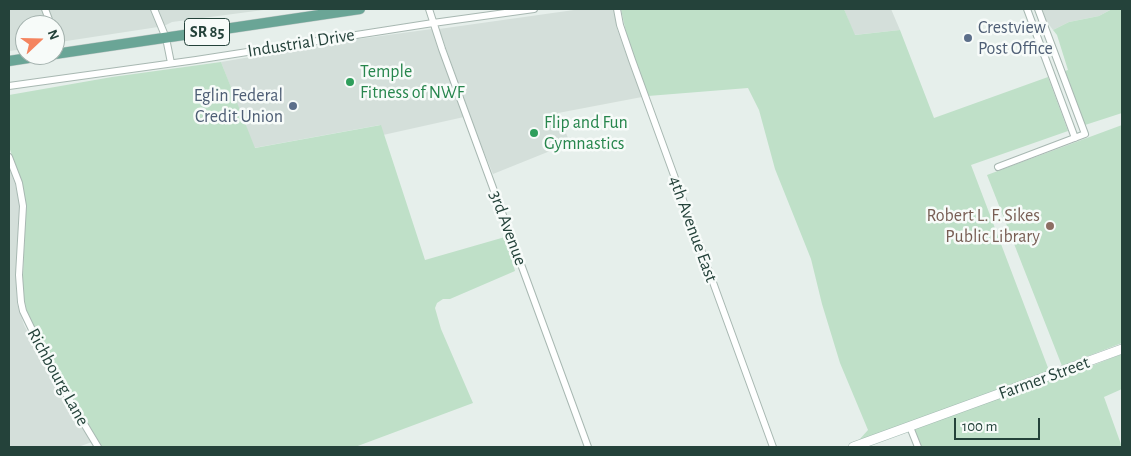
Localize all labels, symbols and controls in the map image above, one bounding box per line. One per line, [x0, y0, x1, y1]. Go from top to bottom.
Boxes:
north arrow [15, 15, 65, 65]
place label: Crestview Post Office [978, 17, 1053, 59]
road number: SR 85 [184, 18, 230, 46]
street label: Industrial Drive [246, 24, 356, 62]
text: N [45, 28, 61, 42]
marker: Crestview Post Office [962, 32, 974, 44]
place label: Temple Fitness of NWF [360, 61, 465, 104]
marker: Temple Fitness of NWF [344, 76, 356, 88]
place label: Eglin Federal Credit Union [194, 85, 283, 128]
marker: Eglin Federal Credit Union [287, 100, 299, 112]
place label: Flip and Fun Gymnastics [544, 112, 628, 154]
marker: Flip and Fun Gymnastics [528, 127, 540, 139]
street label: 4th Avenue East [664, 173, 722, 285]
street label: 3rd Avenue [485, 188, 531, 268]
place label: Robert L. F. Sikes Public Library [926, 205, 1040, 248]
marker: Robert L. F. Sikes Public Library [1044, 220, 1056, 232]
street label: Richbourg Lane [22, 324, 94, 430]
street label: Farmer Street [996, 352, 1092, 404]
scale bar [956, 408, 1042, 440]
text: 100 m [962, 419, 997, 434]

